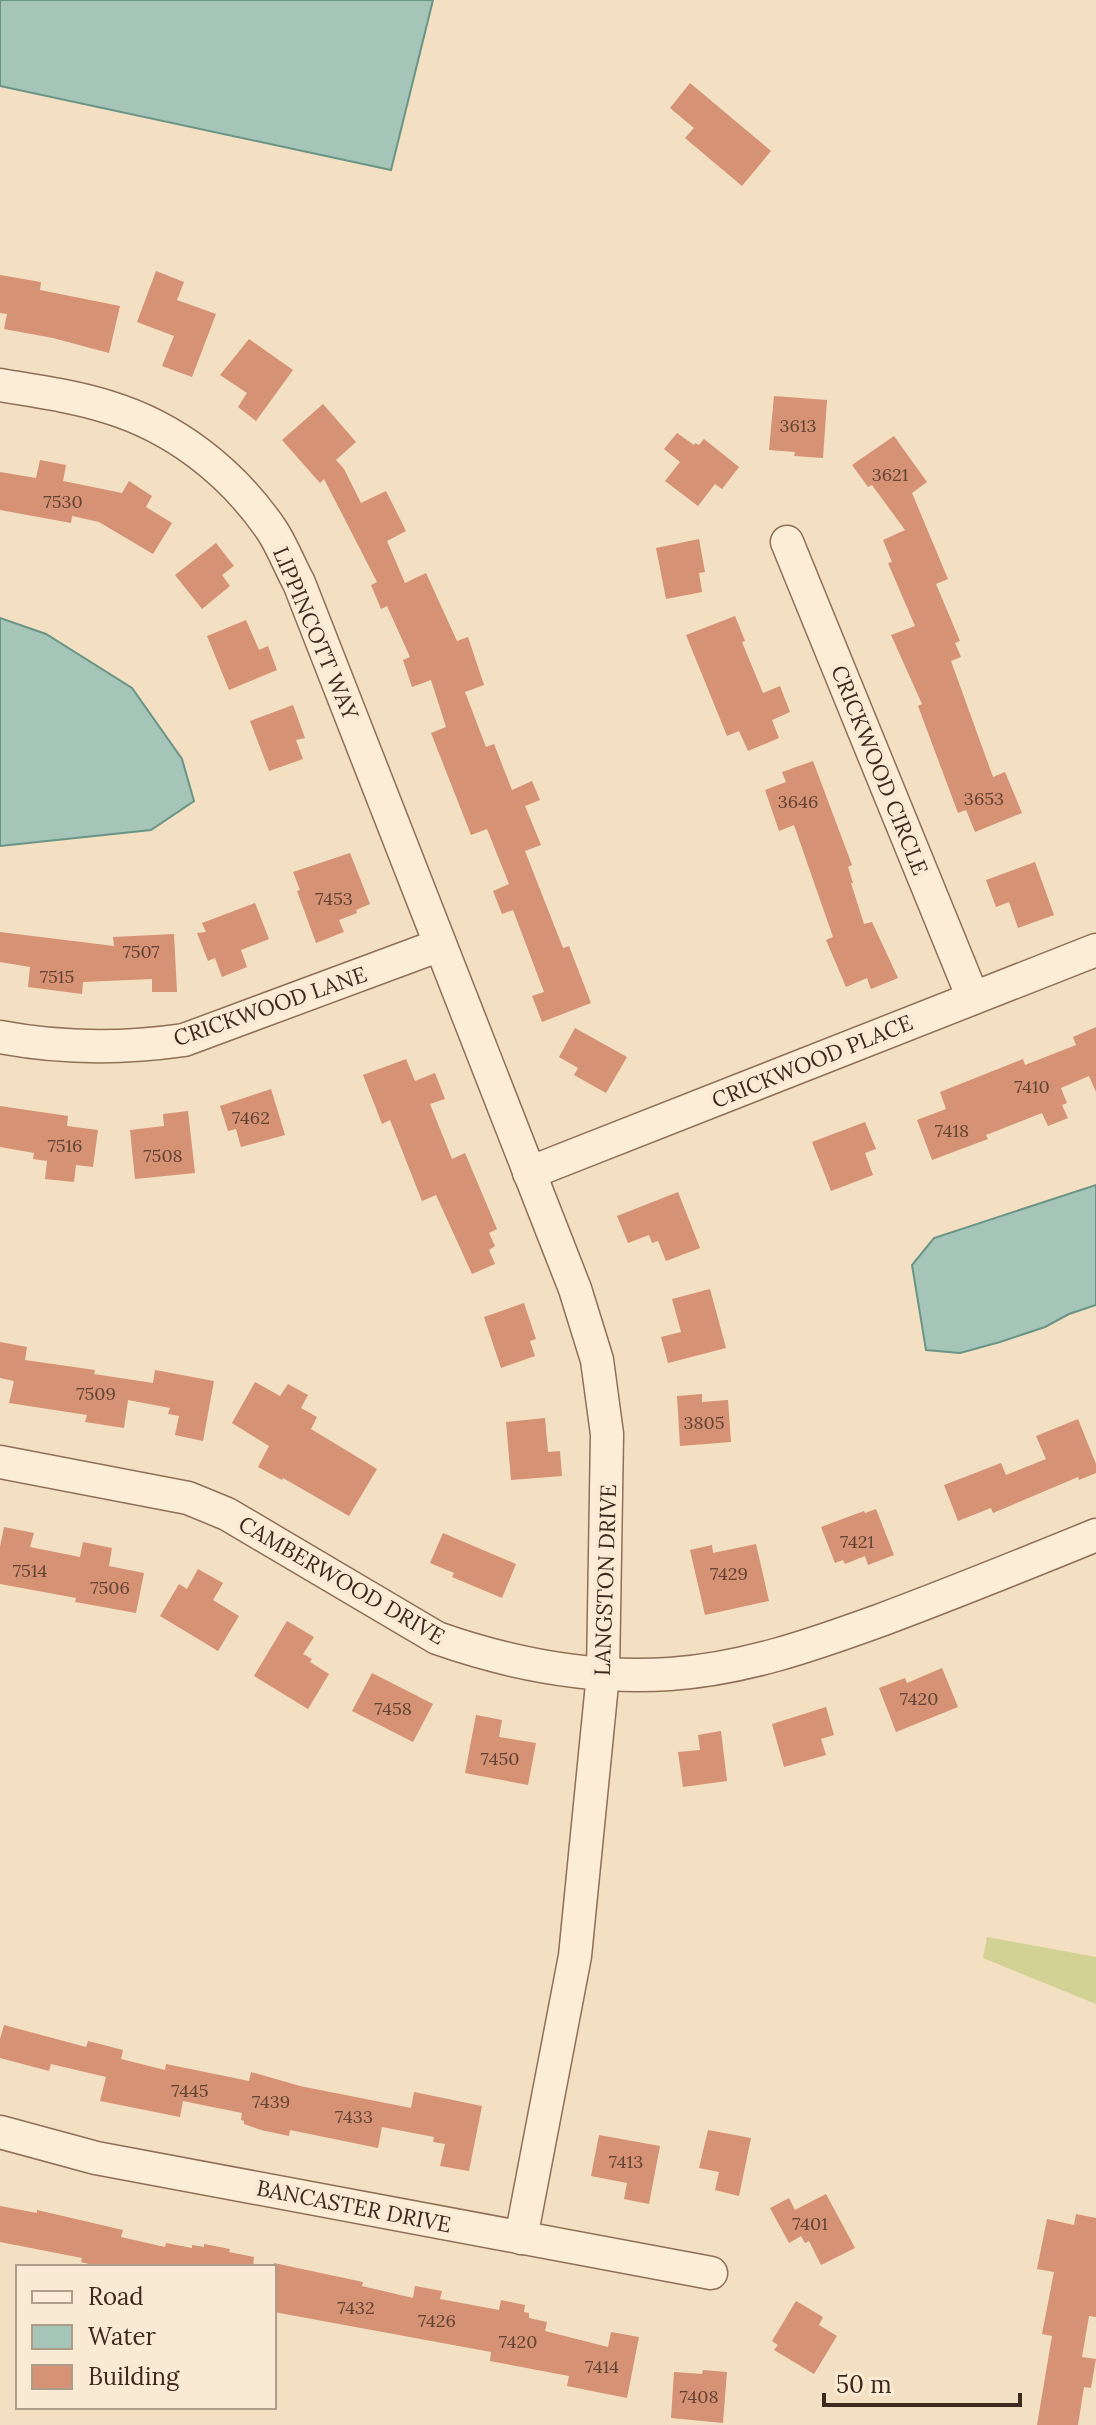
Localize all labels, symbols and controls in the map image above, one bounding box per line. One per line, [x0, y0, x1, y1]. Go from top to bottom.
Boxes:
house number: 3613 [779, 414, 817, 437]
house number: 3621 [872, 463, 908, 486]
house number: 7530 [43, 490, 83, 513]
street label: LIPPINCOTT WAY [267, 542, 365, 725]
street label: CRICKWOOD CIRCLE [825, 661, 935, 879]
house number: 3653 [964, 787, 1004, 810]
house number: 3646 [778, 790, 818, 813]
house number: 7453 [315, 887, 353, 910]
house number: 7507 [122, 940, 160, 963]
street label: CRICKWOOD LANE [170, 960, 370, 1052]
house number: 7515 [40, 965, 74, 988]
street label: CRICKWOOD PLACE [707, 1008, 917, 1114]
house number: 7410 [1014, 1075, 1050, 1098]
house number: 7462 [232, 1106, 270, 1129]
house number: 7418 [935, 1119, 969, 1142]
house number: 7516 [47, 1134, 83, 1157]
house number: 7508 [143, 1144, 183, 1167]
house number: 7509 [76, 1382, 116, 1405]
house number: 3805 [683, 1411, 725, 1434]
street label: LANGSTON DRIVE [588, 1484, 622, 1676]
street label: CAMBERWOOD DRIVE [234, 1509, 450, 1651]
house number: 7421 [840, 1530, 874, 1553]
house number: 7514 [13, 1559, 47, 1582]
house number: 7429 [710, 1562, 748, 1585]
house number: 7506 [90, 1576, 130, 1599]
house number: 7420 [900, 1687, 938, 1710]
house number: 7458 [374, 1697, 412, 1720]
house number: 7450 [481, 1747, 519, 1770]
house number: 7445 [171, 2079, 209, 2102]
house number: 7439 [252, 2090, 290, 2113]
house number: 7433 [335, 2105, 373, 2128]
house number: 7413 [609, 2150, 643, 2173]
street label: BANCASTER DRIVE [254, 2173, 454, 2239]
house number: 7401 [792, 2212, 828, 2235]
legend [16, 2265, 276, 2409]
text: Road [88, 2281, 144, 2312]
house number: 7432 [337, 2296, 375, 2319]
house number: 7426 [418, 2309, 456, 2332]
text: Water [88, 2321, 156, 2352]
house number: 7420 [499, 2330, 537, 2353]
house number: 7414 [585, 2355, 619, 2378]
scale bar [824, 2357, 1020, 2407]
text: Building [88, 2361, 180, 2392]
text: 50 m [836, 2369, 892, 2400]
house number: 7408 [679, 2385, 719, 2408]

